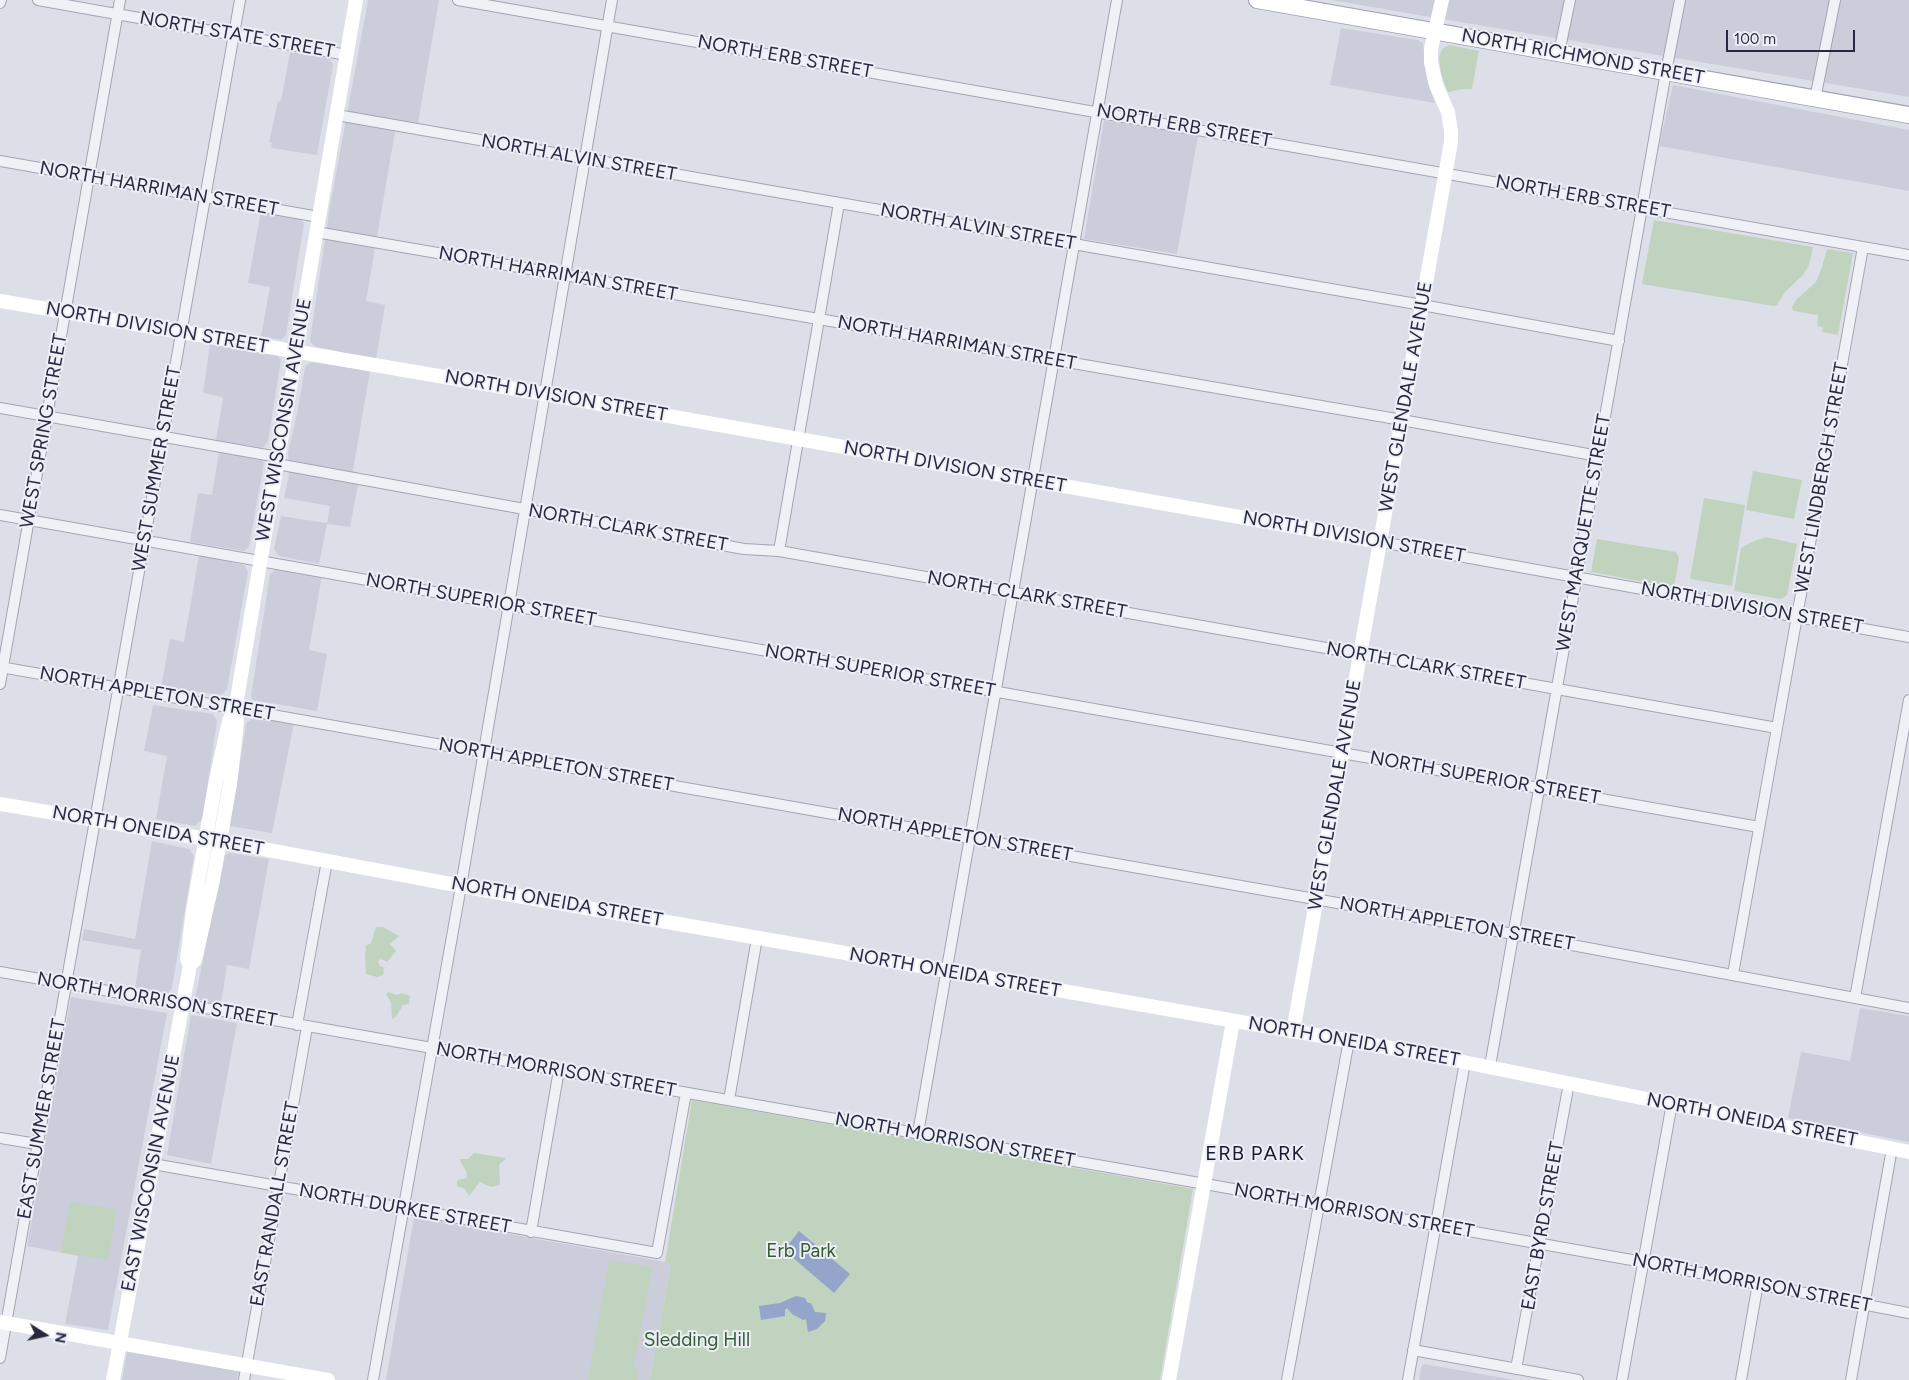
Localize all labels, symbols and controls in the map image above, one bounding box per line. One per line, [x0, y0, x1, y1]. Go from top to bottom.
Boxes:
street label: NORTH STATE STREET [138, 7, 336, 63]
scale bar [1729, 20, 1858, 52]
street label: NORTH RICHMOND STREET [1460, 24, 1706, 90]
street label: NORTH ERB STREET [696, 30, 874, 84]
text: 100 m [1734, 30, 1776, 48]
street label: NORTH ERB STREET [1095, 99, 1273, 153]
street label: NORTH ALVIN STREET [479, 130, 679, 186]
street label: NORTH HARRIMAN STREET [38, 157, 280, 221]
street label: NORTH ERB STREET [1494, 170, 1672, 224]
street label: NORTH ALVIN STREET [878, 199, 1078, 255]
street label: NORTH HARRIMAN STREET [437, 242, 679, 306]
street label: WEST GLENDALE AVENUE [1374, 280, 1438, 514]
street label: NORTH DIVISION STREET [44, 297, 270, 359]
street label: WEST WISCONSIN AVENUE [251, 297, 317, 543]
street label: NORTH HARRIMAN STREET [836, 311, 1078, 375]
street label: WEST SPRING STREET [16, 332, 72, 530]
street label: WEST LINDBERGH STREET [1790, 361, 1854, 595]
street label: WEST SUMMER STREET [128, 364, 186, 574]
street label: NORTH DIVISION STREET [443, 365, 669, 427]
street label: WEST MARQUETTE STREET [1552, 413, 1616, 653]
street label: NORTH DIVISION STREET [842, 436, 1068, 498]
street label: NORTH CLARK STREET [526, 499, 730, 557]
street label: NORTH DIVISION STREET [1241, 506, 1467, 568]
street label: NORTH CLARK STREET [925, 566, 1129, 624]
street label: NORTH SUPERIOR STREET [364, 569, 598, 631]
street label: NORTH DIVISION STREET [1639, 577, 1865, 639]
street label: NORTH CLARK STREET [1324, 637, 1528, 695]
street label: NORTH SUPERIOR STREET [763, 640, 997, 702]
street label: NORTH APPLETON STREET [38, 662, 276, 726]
street label: WEST GLENDALE AVENUE [1303, 678, 1367, 912]
street label: NORTH APPLETON STREET [437, 733, 675, 797]
street label: NORTH SUPERIOR STREET [1368, 747, 1602, 809]
street label: NORTH ONEIDA STREET [51, 801, 265, 861]
street label: NORTH APPLETON STREET [836, 803, 1074, 867]
street label: NORTH ONEIDA STREET [450, 872, 664, 932]
street label: NORTH APPLETON STREET [1338, 892, 1576, 956]
street label: NORTH ONEIDA STREET [848, 943, 1062, 1003]
street label: NORTH MORRISON STREET [35, 968, 279, 1032]
street label: NORTH ONEIDA STREET [1247, 1012, 1461, 1072]
street label: EAST SUMMER STREET [13, 1017, 71, 1221]
street label: NORTH MORRISON STREET [434, 1038, 678, 1102]
street label: EAST WISCONSIN AVENUE [117, 1052, 185, 1294]
street label: NORTH ONEIDA STREET [1645, 1088, 1859, 1152]
street label: EAST RANDALL STREET [246, 1100, 304, 1308]
street label: NORTH MORRISON STREET [833, 1108, 1077, 1172]
street label: EAST BYRD STREET [1517, 1140, 1569, 1312]
district label: ERB PARK [1204, 1142, 1306, 1166]
street label: NORTH DURKEE STREET [297, 1179, 513, 1239]
street label: NORTH MORRISON STREET [1232, 1179, 1476, 1243]
park label: Erb Park [766, 1240, 836, 1262]
street label: NORTH MORRISON STREET [1630, 1249, 1874, 1317]
north arrow [20, 1310, 70, 1360]
park label: Sledding Hill [644, 1329, 750, 1351]
text: N [51, 1331, 70, 1344]

